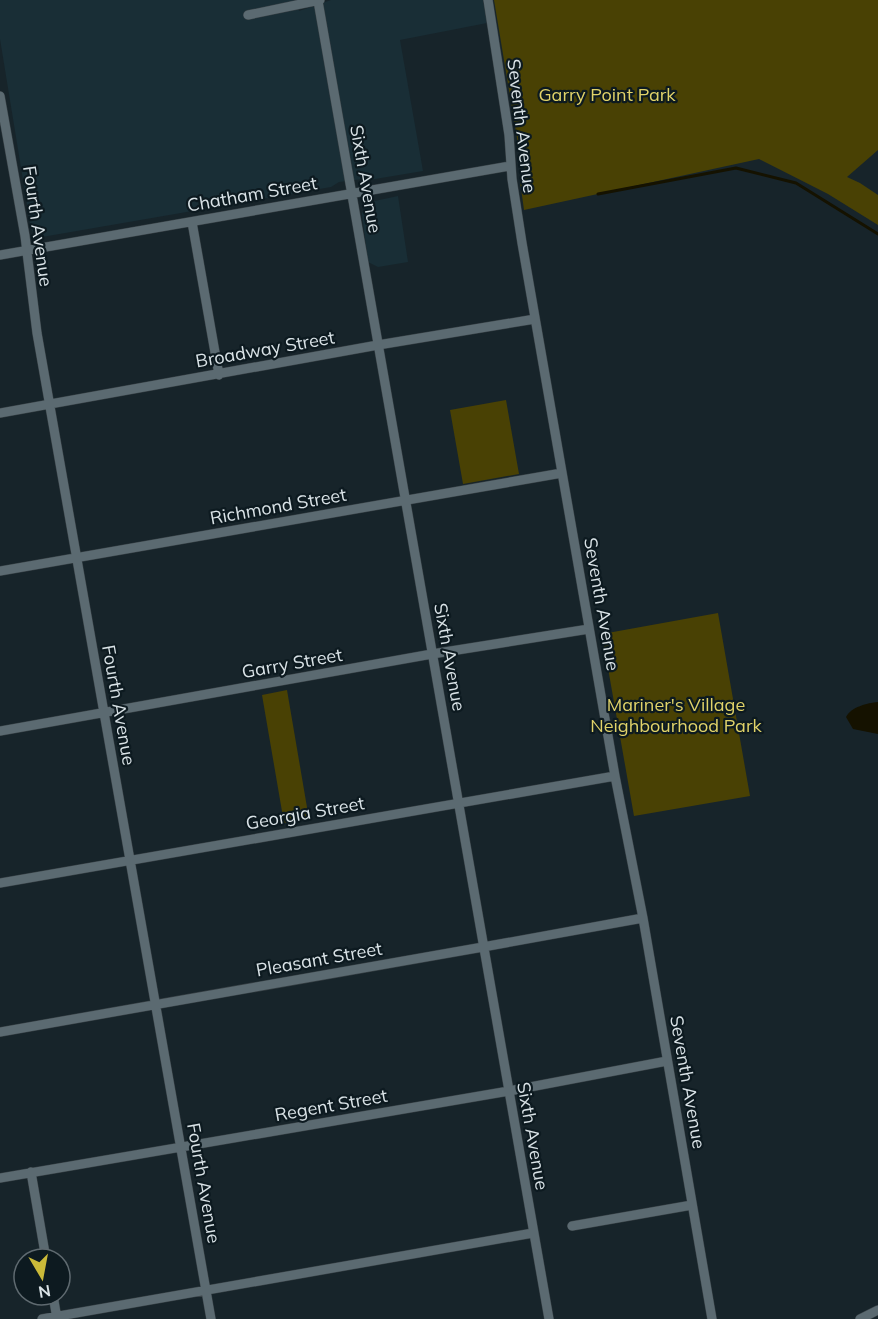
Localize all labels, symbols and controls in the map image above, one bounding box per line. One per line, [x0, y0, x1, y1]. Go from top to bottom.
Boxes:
street label: Seventh Avenue [502, 58, 542, 194]
park label: Garry Point Park [538, 83, 676, 106]
street label: Sixth Avenue [345, 123, 387, 235]
street label: Fourth Avenue [18, 164, 58, 288]
street label: Chatham Street [185, 171, 319, 217]
street label: Broadway Street [194, 325, 336, 373]
street label: Richmond Street [208, 483, 348, 529]
street label: Seventh Avenue [579, 536, 625, 672]
street label: Sixth Avenue [429, 601, 471, 713]
street label: Fourth Avenue [97, 643, 141, 767]
street label: Garry Street [240, 643, 344, 683]
park label: Mariner's Village Neighbourhood Park [590, 693, 762, 737]
street label: Georgia Street [244, 791, 366, 835]
street label: Pleasant Street [254, 937, 384, 981]
street label: Seventh Avenue [665, 1014, 711, 1150]
street label: Sixth Avenue [512, 1080, 554, 1192]
street label: Regent Street [273, 1084, 389, 1126]
street label: Fourth Avenue [182, 1121, 226, 1245]
north arrow [12, 1247, 72, 1307]
text: N [37, 1281, 52, 1303]

